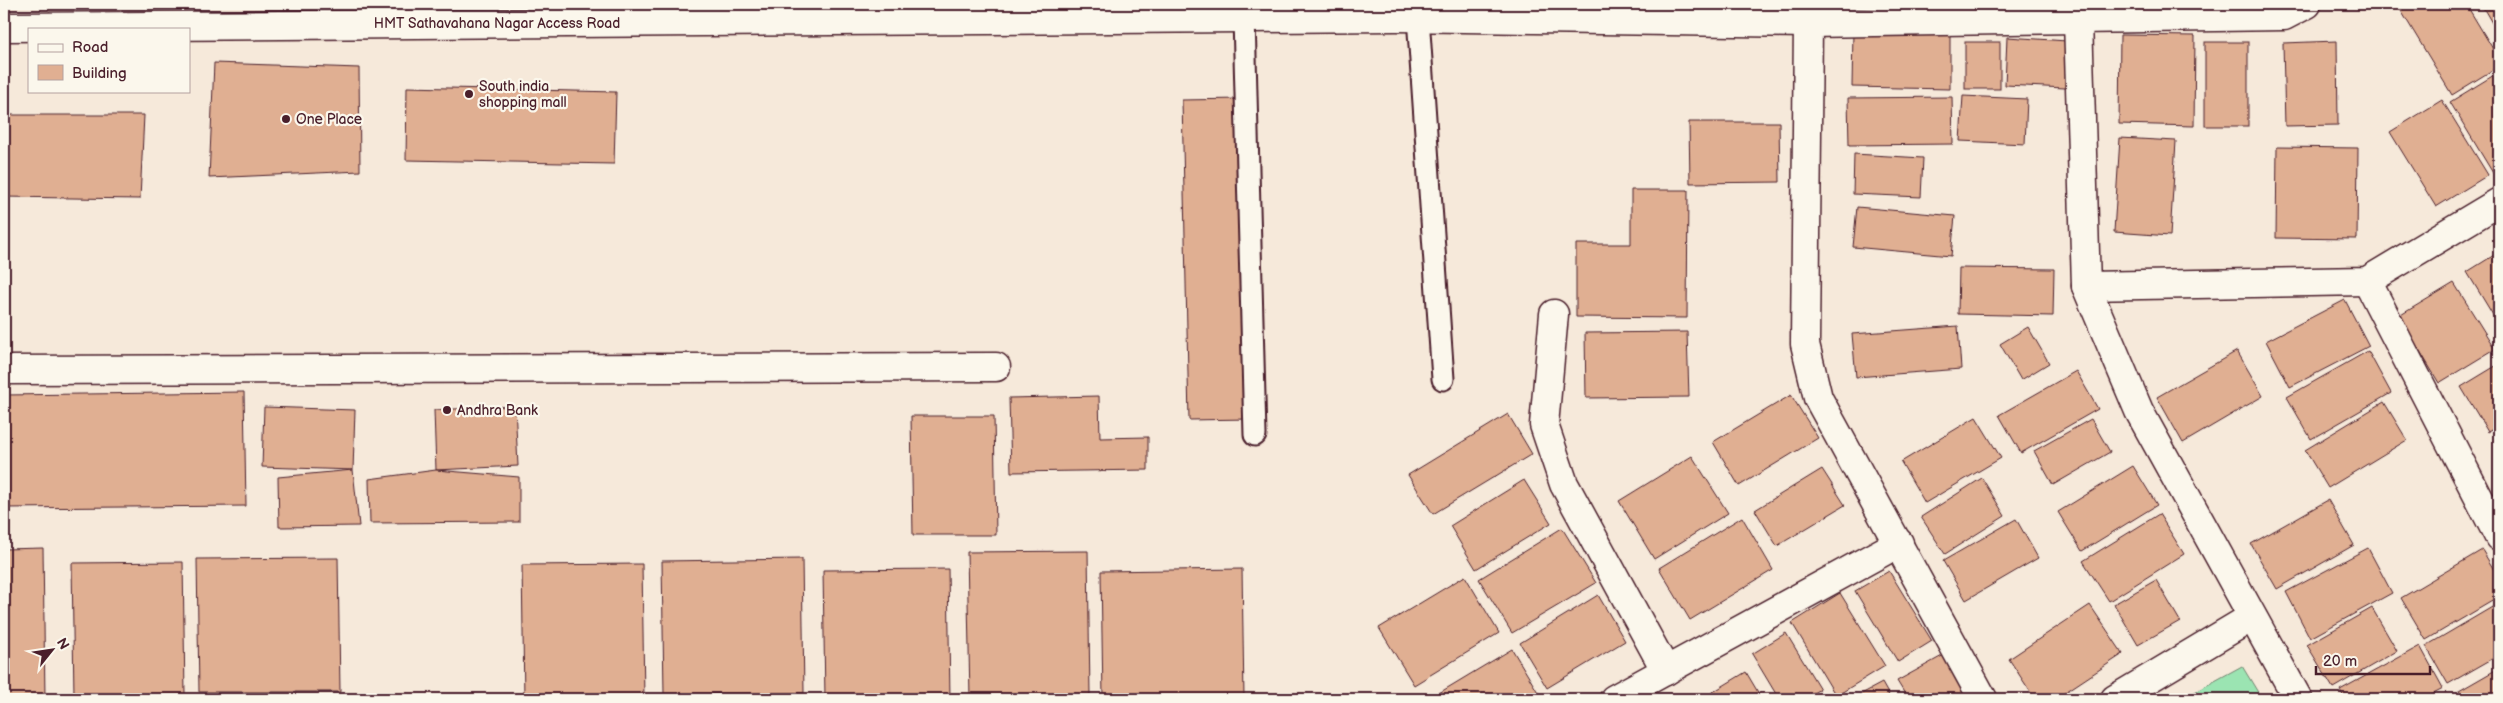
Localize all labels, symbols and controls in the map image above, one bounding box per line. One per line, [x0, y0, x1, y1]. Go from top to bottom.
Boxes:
street label: HMT Sathavahana Nagar Access Road [374, 15, 620, 32]
legend [28, 28, 190, 92]
text: Road [72, 38, 108, 57]
text: Building [72, 64, 127, 83]
place label: South india shopping mall [479, 78, 567, 111]
marker: South india shopping mall [463, 88, 475, 100]
place label: One Place [296, 111, 362, 128]
marker: One Place [280, 113, 292, 125]
place label: Andhra Bank [457, 402, 538, 419]
marker: Andhra Bank [441, 404, 453, 416]
north arrow [28, 626, 78, 676]
text: N [53, 635, 73, 653]
scale bar [2316, 643, 2429, 675]
text: 20 m [2323, 652, 2357, 671]

